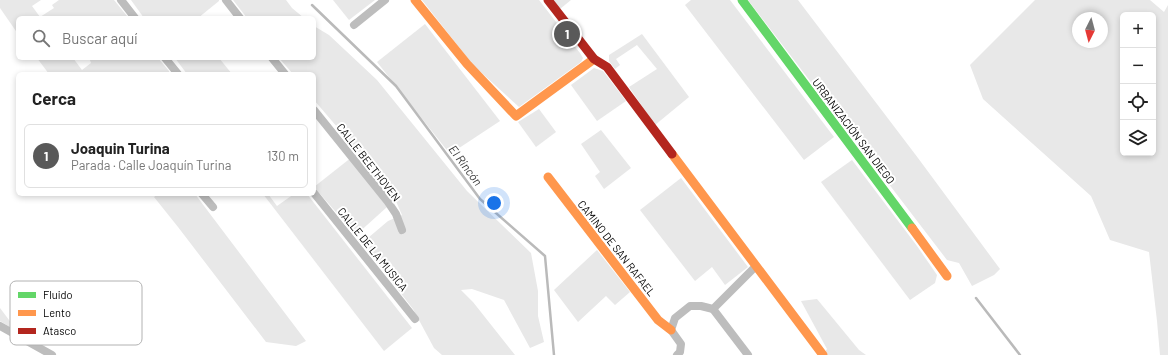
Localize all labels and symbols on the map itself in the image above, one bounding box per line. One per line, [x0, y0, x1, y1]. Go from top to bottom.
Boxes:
north arrow [1072, 12, 1108, 48]
pin: 1 [554, 19, 580, 49]
street label: URBANIZACIÓN SAN DIEGO [810, 76, 898, 186]
street label: CALLE BEETHOVEN [334, 120, 404, 204]
water label: El Rincón [446, 142, 486, 188]
your location [484, 193, 504, 213]
street label: CAMINO DE SAN RAFAEL [576, 197, 658, 299]
street label: CALLE DE LA MUSICA [335, 205, 411, 294]
legend [10, 281, 142, 345]
text: Fluido [43, 288, 72, 301]
text: Lento [43, 306, 71, 319]
text: Atasco [43, 324, 76, 337]

